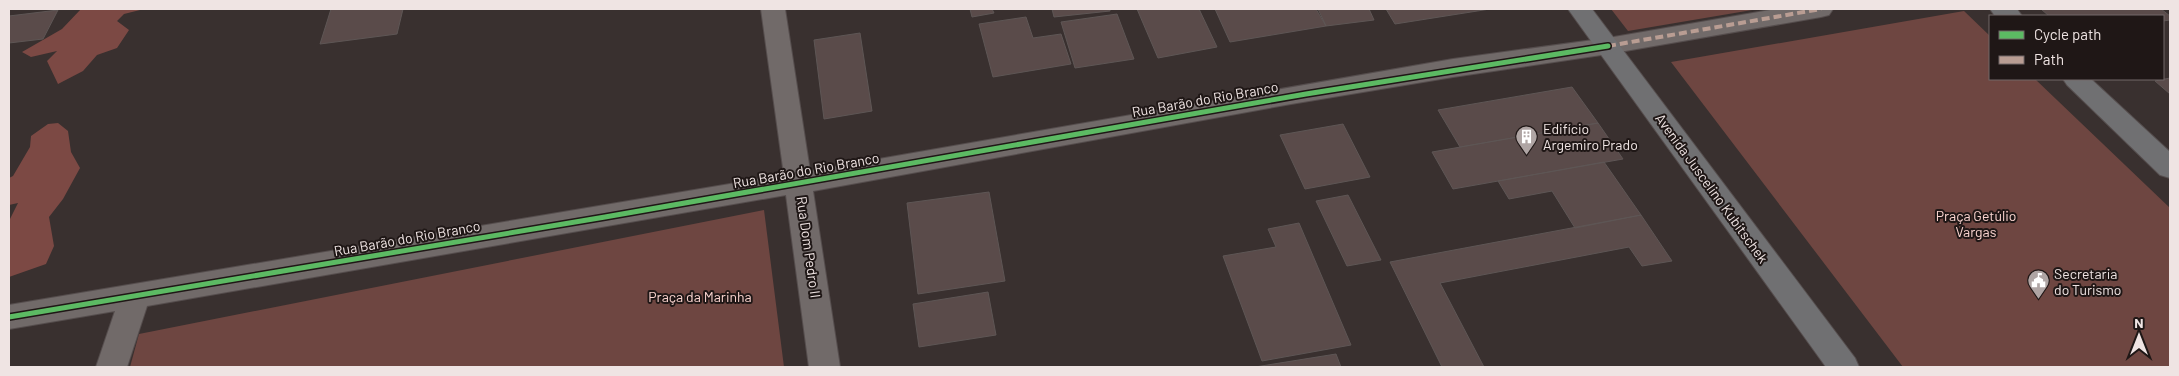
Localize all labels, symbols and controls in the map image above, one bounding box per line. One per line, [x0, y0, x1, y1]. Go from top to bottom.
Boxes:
legend [1989, 15, 2164, 80]
text: Cycle path [2034, 25, 2101, 43]
text: Path [2034, 50, 2064, 68]
street label: Rua Barão do Rio Branco [1130, 78, 1280, 120]
street label: Avenida Juscelino Kubitschek [1652, 110, 1772, 266]
place label: Edifício Argemiro Prado [1543, 120, 1638, 153]
building icon: Edifício Argemiro Prado [1515, 124, 1539, 155]
street label: Rua Barão do Rio Branco [731, 149, 881, 191]
street label: Rua Dom Pedro II [793, 195, 825, 299]
park label: Praça Getúlio Vargas [1936, 207, 2016, 240]
street label: Rua Barão do Rio Branco [332, 217, 482, 259]
place label: Secretaria do Turismo [2054, 265, 2121, 298]
public building icon: Secretaria do Turismo [2026, 269, 2050, 300]
park label: Praça da Marinha [648, 288, 752, 305]
north arrow [2114, 311, 2164, 361]
text: N [2134, 314, 2144, 331]

